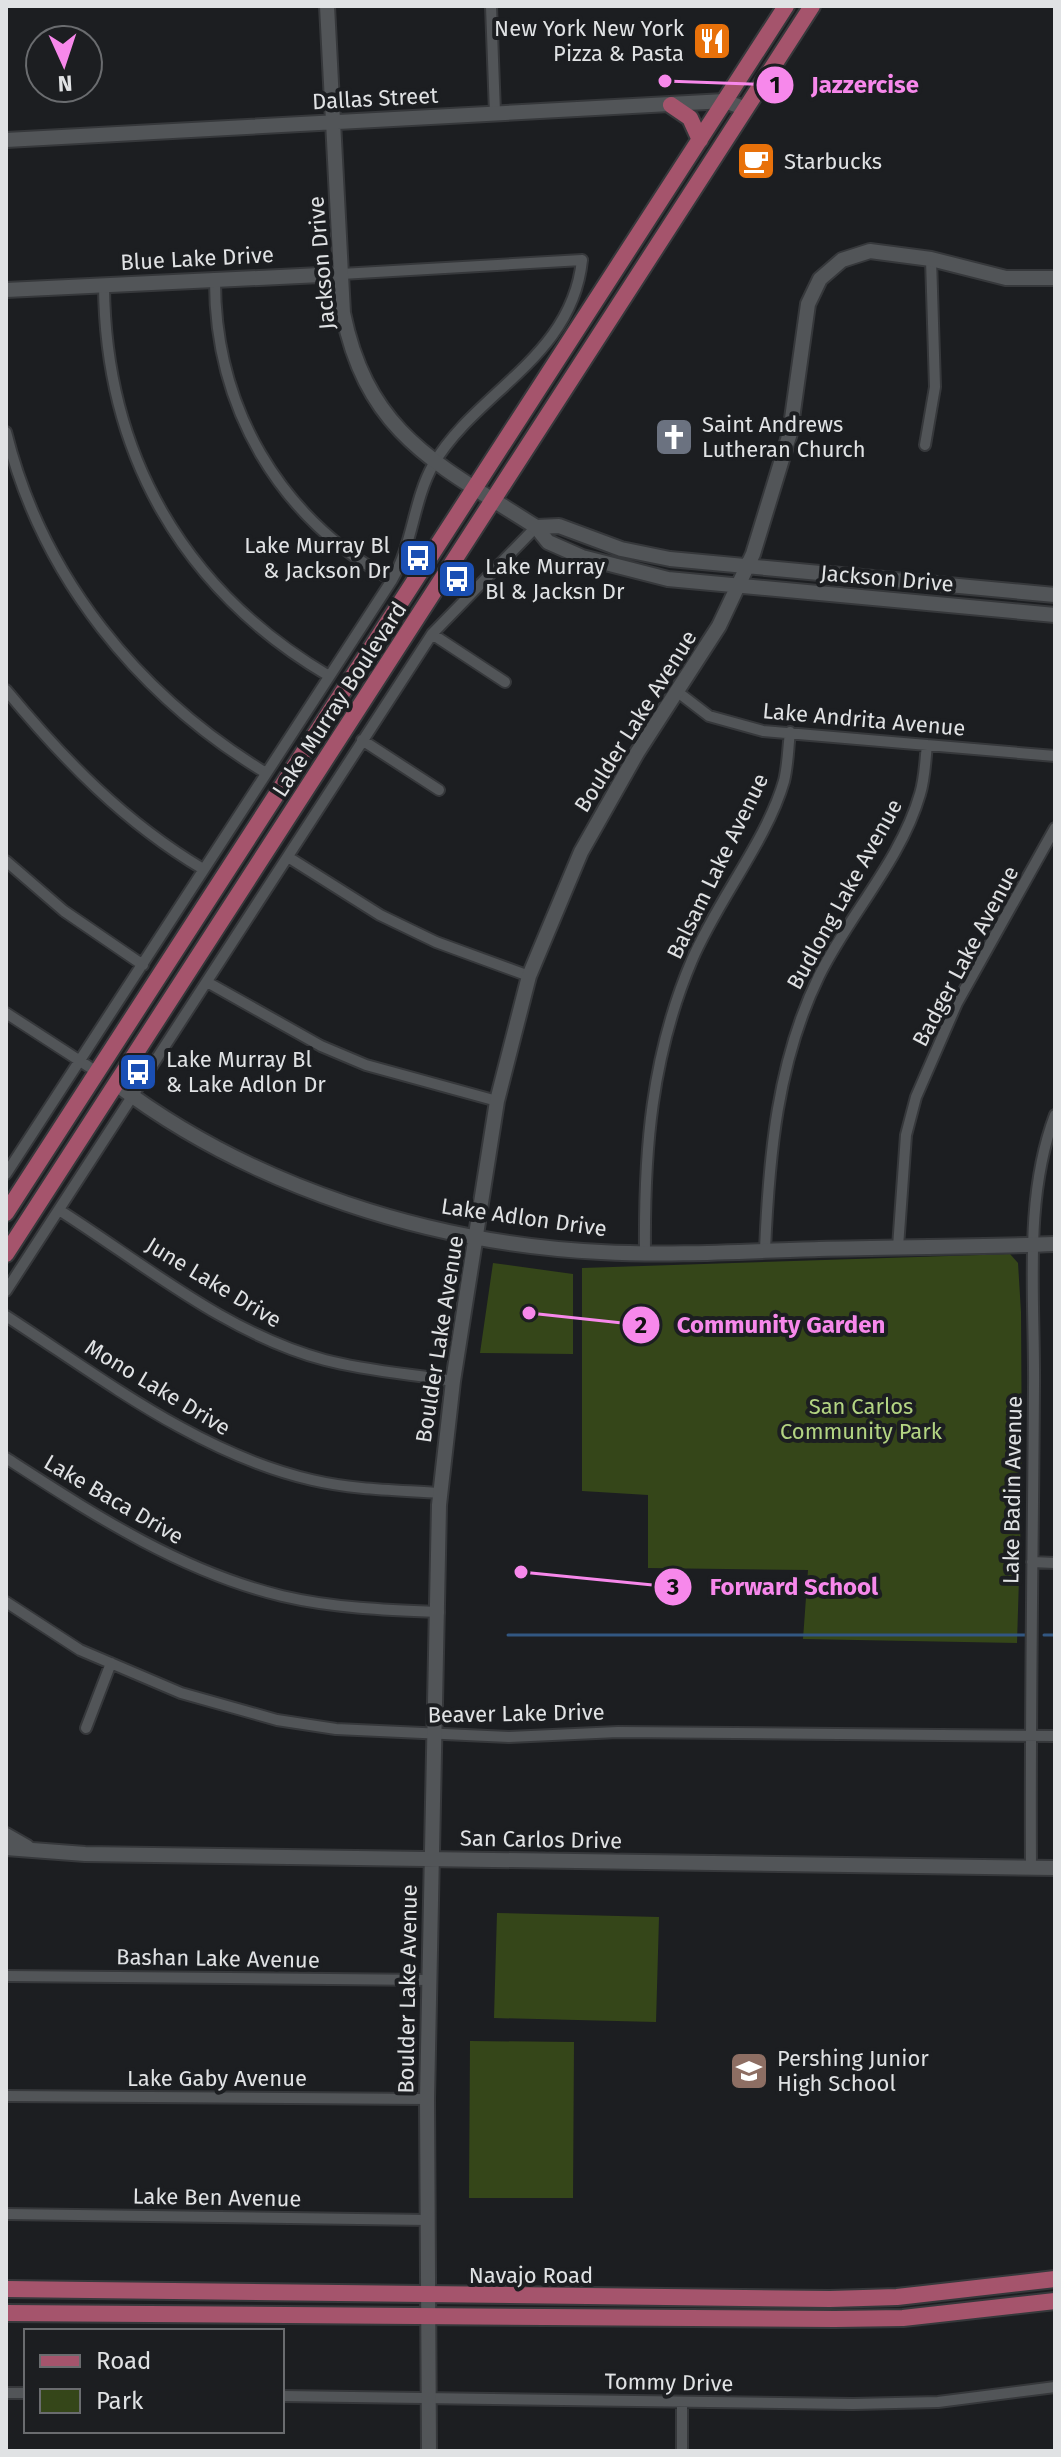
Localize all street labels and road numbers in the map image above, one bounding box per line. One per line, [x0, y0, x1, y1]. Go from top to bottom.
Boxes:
street label: Dallas Street [311, 82, 439, 115]
street label: Jackson Drive [302, 195, 341, 331]
street label: Blue Lake Drive [120, 241, 274, 276]
street label: Jackson Drive [819, 559, 955, 598]
street label: Lake Murray Boulevard [266, 597, 412, 802]
street label: Boulder Lake Avenue [568, 625, 702, 817]
street label: Lake Andrita Avenue [761, 697, 967, 742]
street label: Balsam Lake Avenue [661, 769, 774, 963]
street label: Budlong Lake Avenue [781, 794, 908, 994]
street label: Badger Lake Avenue [906, 861, 1024, 1051]
street label: Lake Adlon Drive [439, 1193, 608, 1242]
street label: June Lake Drive [141, 1231, 286, 1334]
street label: Boulder Lake Avenue [410, 1234, 469, 1445]
street label: Mono Lake Drive [80, 1333, 235, 1441]
street label: Lake Badin Avenue [997, 1396, 1028, 1584]
street label: Lake Baca Drive [39, 1449, 188, 1550]
street label: Beaver Lake Drive [427, 1698, 605, 1729]
street label: San Carlos Drive [460, 1825, 622, 1854]
street label: Boulder Lake Avenue [392, 1884, 423, 2094]
street label: Bashan Lake Avenue [116, 1943, 320, 1974]
street label: Lake Gaby Avenue [127, 2065, 307, 2092]
street label: Lake Ben Avenue [132, 2183, 302, 2212]
street label: Navajo Road [469, 2262, 593, 2289]
street label: Tommy Drive [604, 2368, 734, 2397]

